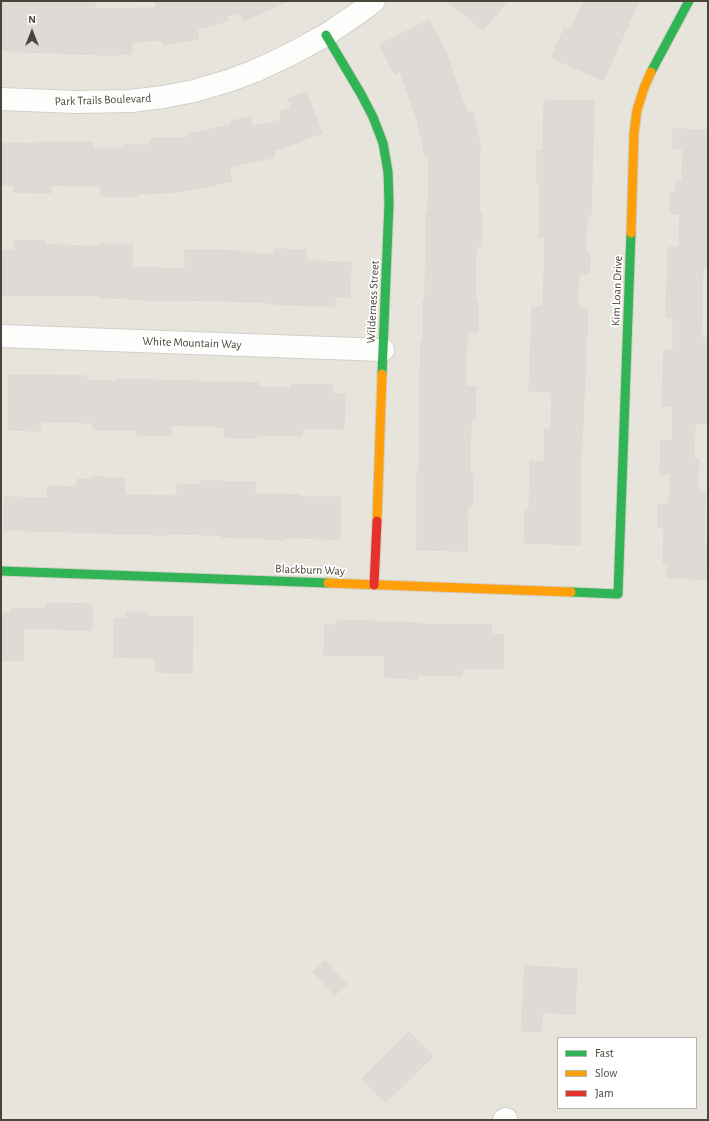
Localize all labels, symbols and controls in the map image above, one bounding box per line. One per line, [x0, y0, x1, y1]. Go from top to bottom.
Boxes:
north arrow [12, 12, 52, 52]
text: N [28, 14, 36, 25]
street label: Park Trails Boulevard [54, 91, 152, 109]
street label: Kim Loan Drive [609, 256, 625, 326]
street label: Wilderness Street [364, 260, 382, 344]
street label: White Mountain Way [142, 334, 242, 352]
street label: Blackburn Way [275, 562, 345, 578]
legend [557, 1037, 697, 1109]
text: Fast [595, 1047, 614, 1059]
text: Slow [595, 1067, 617, 1079]
text: Jam [595, 1087, 614, 1099]

